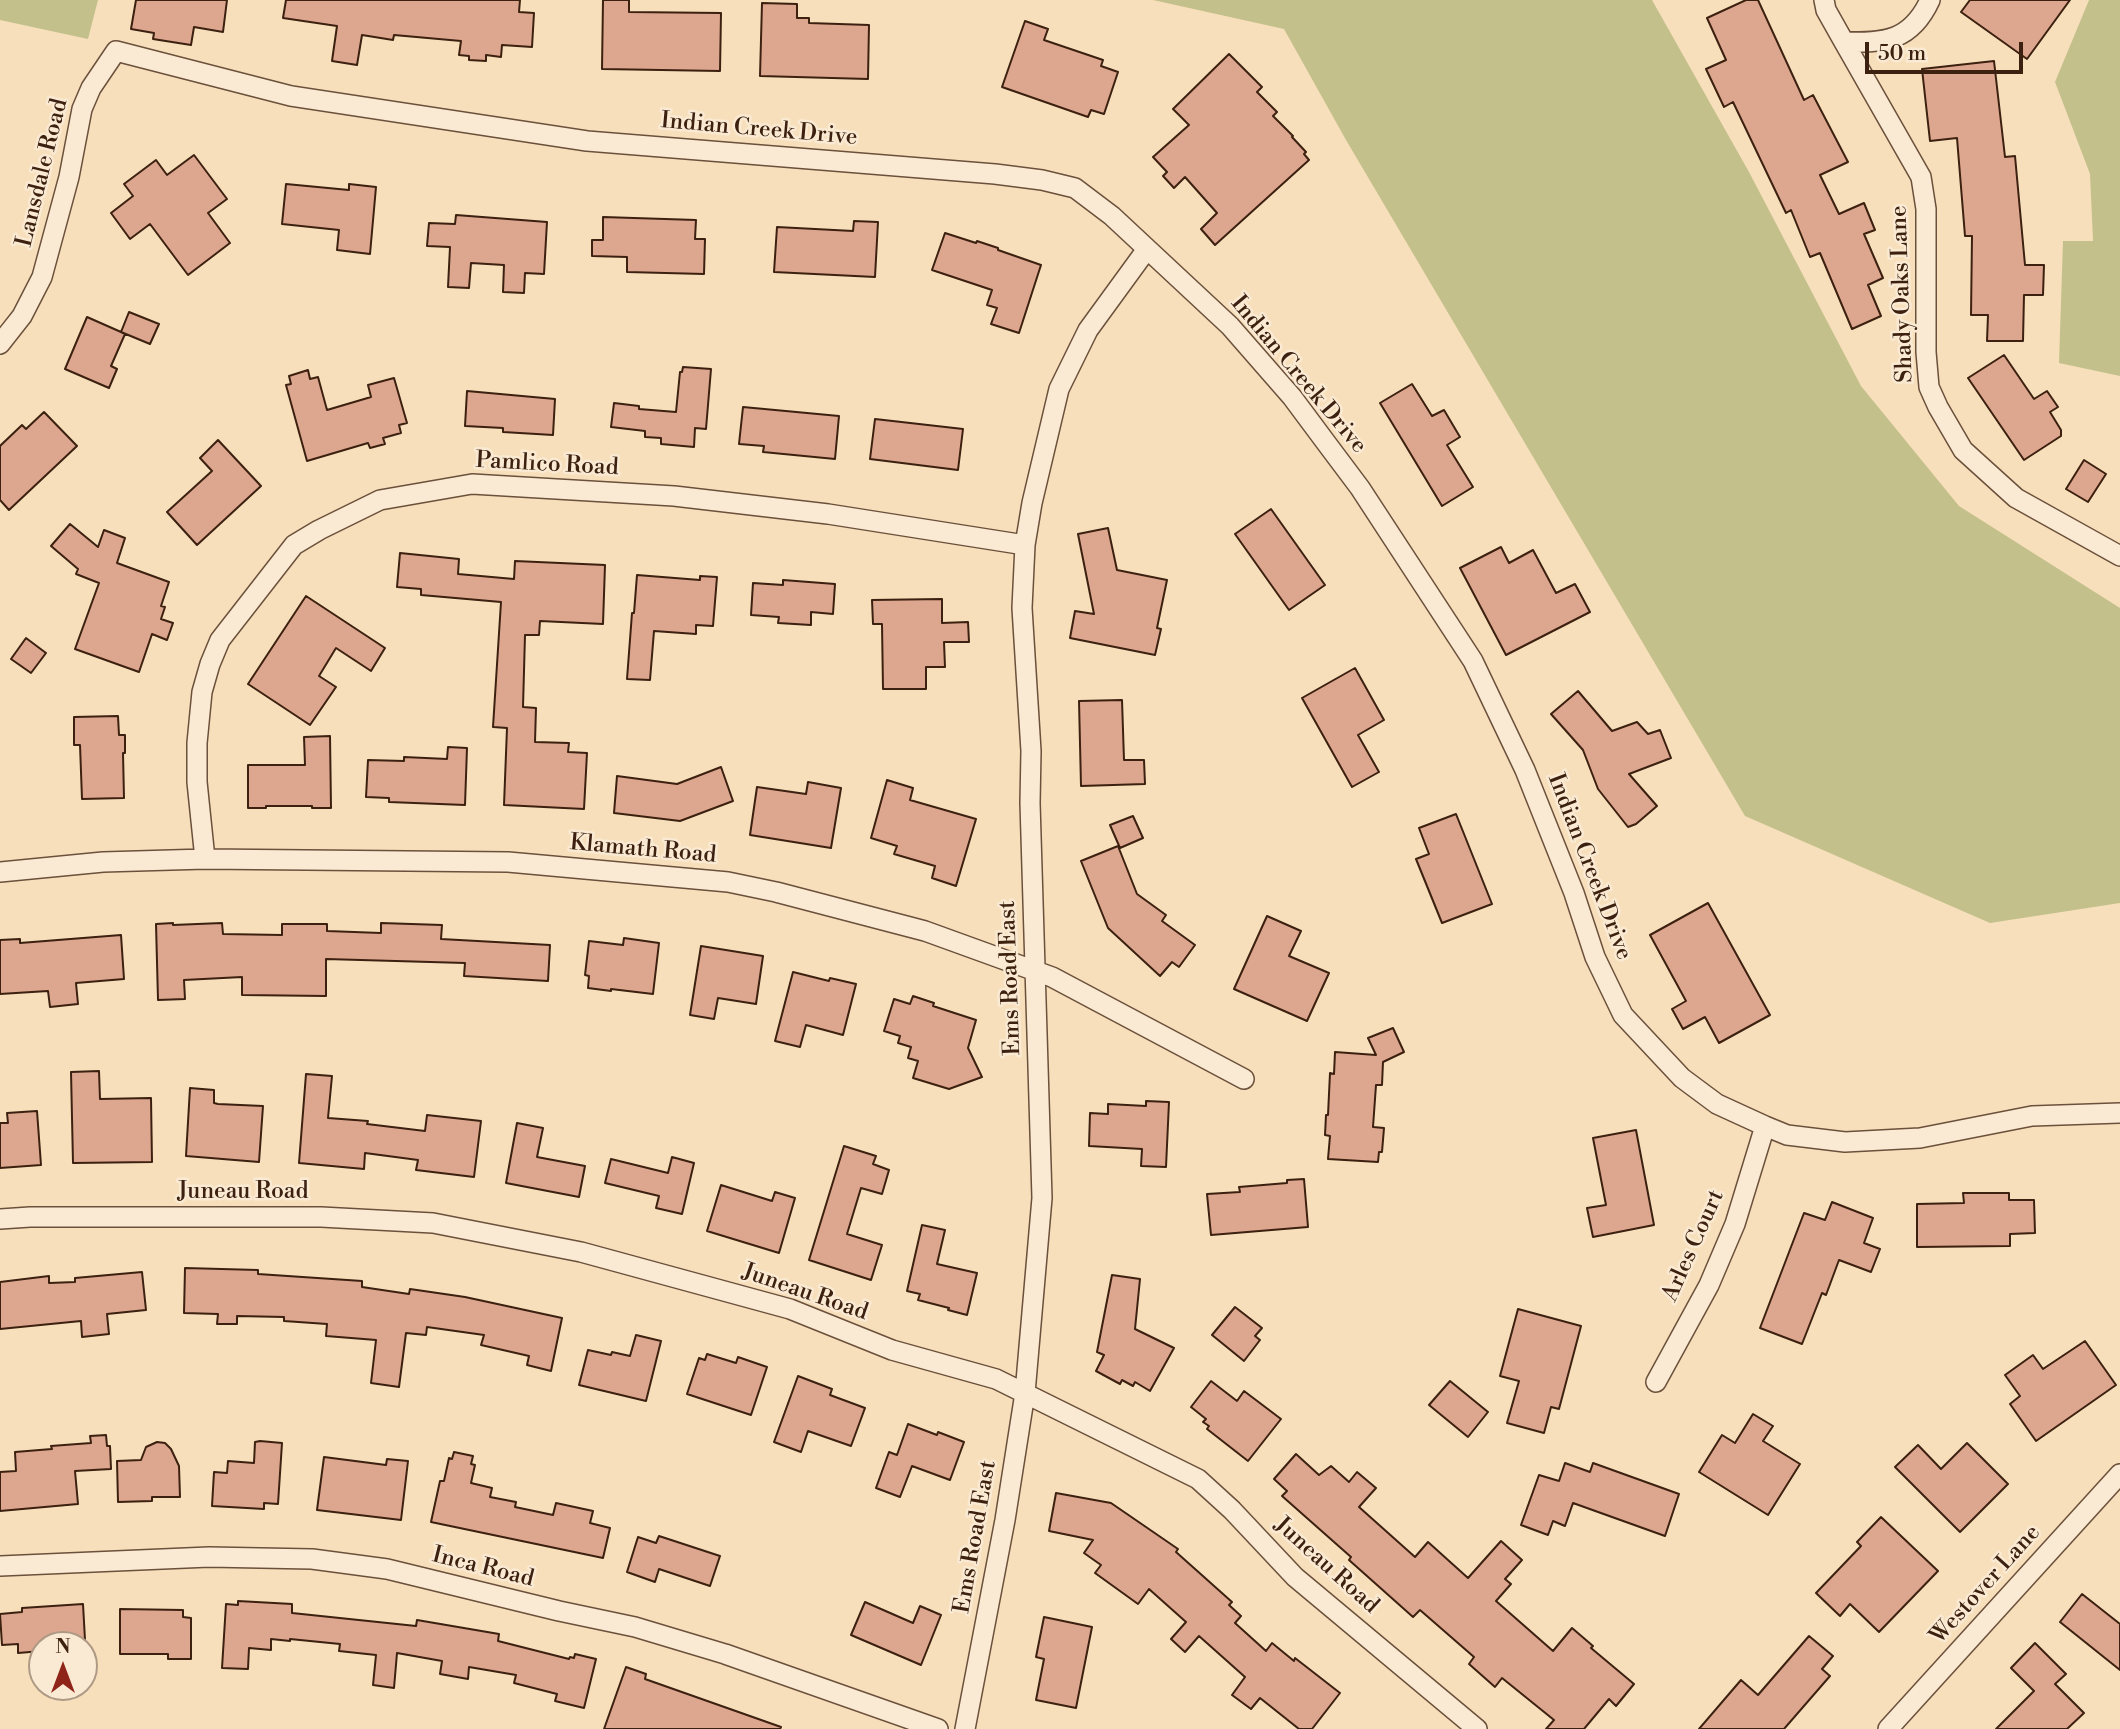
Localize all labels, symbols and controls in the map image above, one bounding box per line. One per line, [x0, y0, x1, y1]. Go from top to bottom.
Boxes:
scale bar [1868, 28, 2025, 72]
text: 50 m [1878, 41, 1926, 67]
street label: Lansdale Road [11, 96, 75, 250]
street label: Indian Creek Drive [660, 108, 858, 152]
street label: Shady Oaks Lane [1886, 205, 1920, 383]
street label: Indian Creek Drive [1224, 291, 1372, 459]
street label: Pamlico Road [475, 447, 619, 483]
street label: Indian Creek Drive [1541, 770, 1637, 964]
street label: Klamath Road [568, 830, 718, 870]
street label: Ems Road East [995, 900, 1027, 1056]
street label: Juneau Road [177, 1178, 309, 1206]
street label: Arles Court [1657, 1186, 1731, 1306]
street label: Juneau Road [739, 1259, 871, 1327]
street label: Ems Road East [949, 1458, 1003, 1616]
street label: Juneau Road [1268, 1512, 1384, 1620]
street label: Westover Lane [1925, 1520, 2047, 1650]
street label: Inca Road [429, 1542, 537, 1594]
north arrow [28, 1631, 98, 1701]
text: N [55, 1635, 71, 1659]

